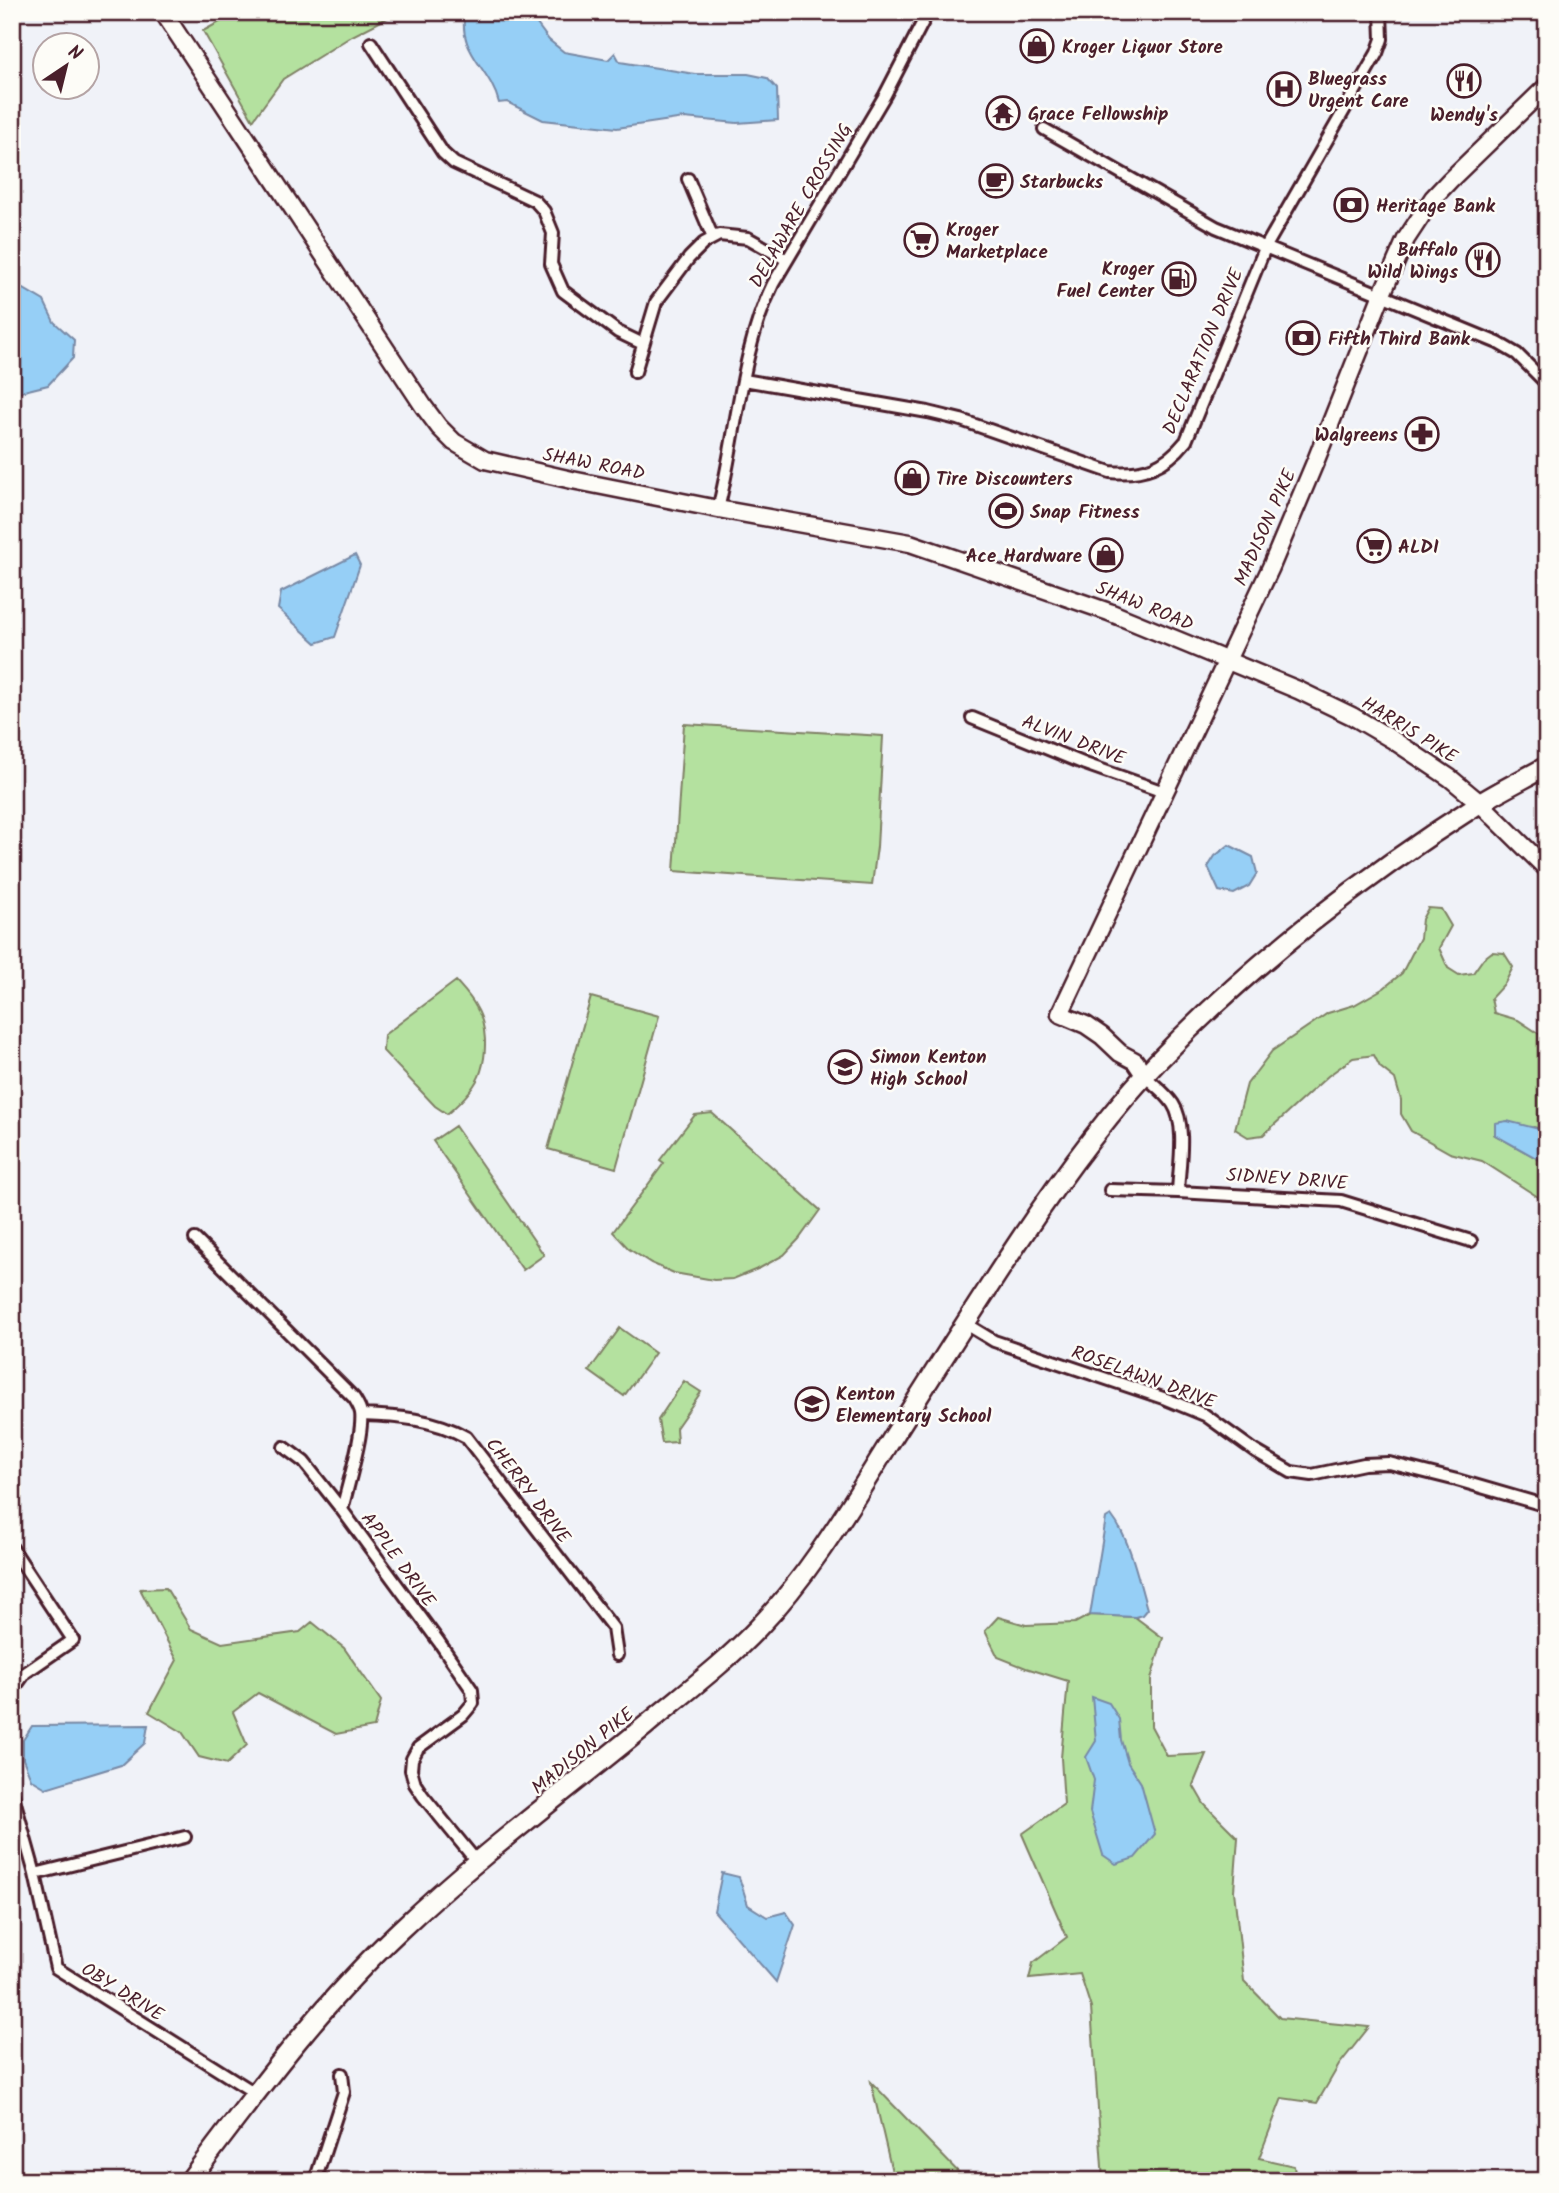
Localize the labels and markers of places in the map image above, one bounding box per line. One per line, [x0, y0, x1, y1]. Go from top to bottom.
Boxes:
shop icon: Kroger Liquor Store [1018, 27, 1056, 65]
place label: Kroger Liquor Store [1062, 33, 1223, 63]
restaurant icon: Wendy's [1445, 62, 1483, 100]
place label: Bluegrass Urgent Care [1308, 65, 1409, 117]
hospital icon: Bluegrass Urgent Care [1265, 70, 1303, 108]
temple icon: Grace Fellowship [984, 94, 1022, 132]
place label: Grace Fellowship [1028, 100, 1168, 130]
place label: Wendy's [1430, 101, 1498, 131]
cafe icon: Starbucks [977, 162, 1015, 200]
place label: Starbucks [1020, 168, 1103, 198]
bank icon: Heritage Bank [1332, 186, 1370, 224]
place label: Heritage Bank [1376, 192, 1496, 222]
place label: Kroger Marketplace [946, 216, 1048, 268]
supermarket icon: Kroger Marketplace [902, 221, 940, 259]
place label: Buffalo Wild Wings [1367, 236, 1458, 288]
restaurant icon: Buffalo Wild Wings [1464, 241, 1502, 279]
place label: Kroger Fuel Center [1057, 255, 1155, 307]
fuel station icon: Kroger Fuel Center [1160, 260, 1198, 298]
bank icon: Fifth Third Bank [1284, 319, 1322, 357]
place label: Fifth Third Bank [1328, 325, 1471, 355]
pharmacy icon: Walgreens [1403, 415, 1441, 453]
place label: Walgreens [1314, 421, 1398, 451]
shop icon: Tire Discounters [893, 459, 931, 497]
place label: Tire Discounters [936, 465, 1073, 495]
sports icon: Snap Fitness [987, 492, 1025, 530]
place label: Snap Fitness [1030, 498, 1140, 528]
supermarket icon: ALDI [1355, 527, 1393, 565]
place label: ALDI [1398, 533, 1439, 563]
shop icon: Ace Hardware [1087, 536, 1125, 574]
place label: Ace Hardware [966, 542, 1082, 572]
place label: Simon Kenton High School [870, 1043, 987, 1095]
school or university icon: Simon Kenton High School [826, 1048, 864, 1086]
place label: Kenton Elementary School [836, 1380, 992, 1432]
school or university icon: Kenton Elementary School [793, 1385, 831, 1423]

